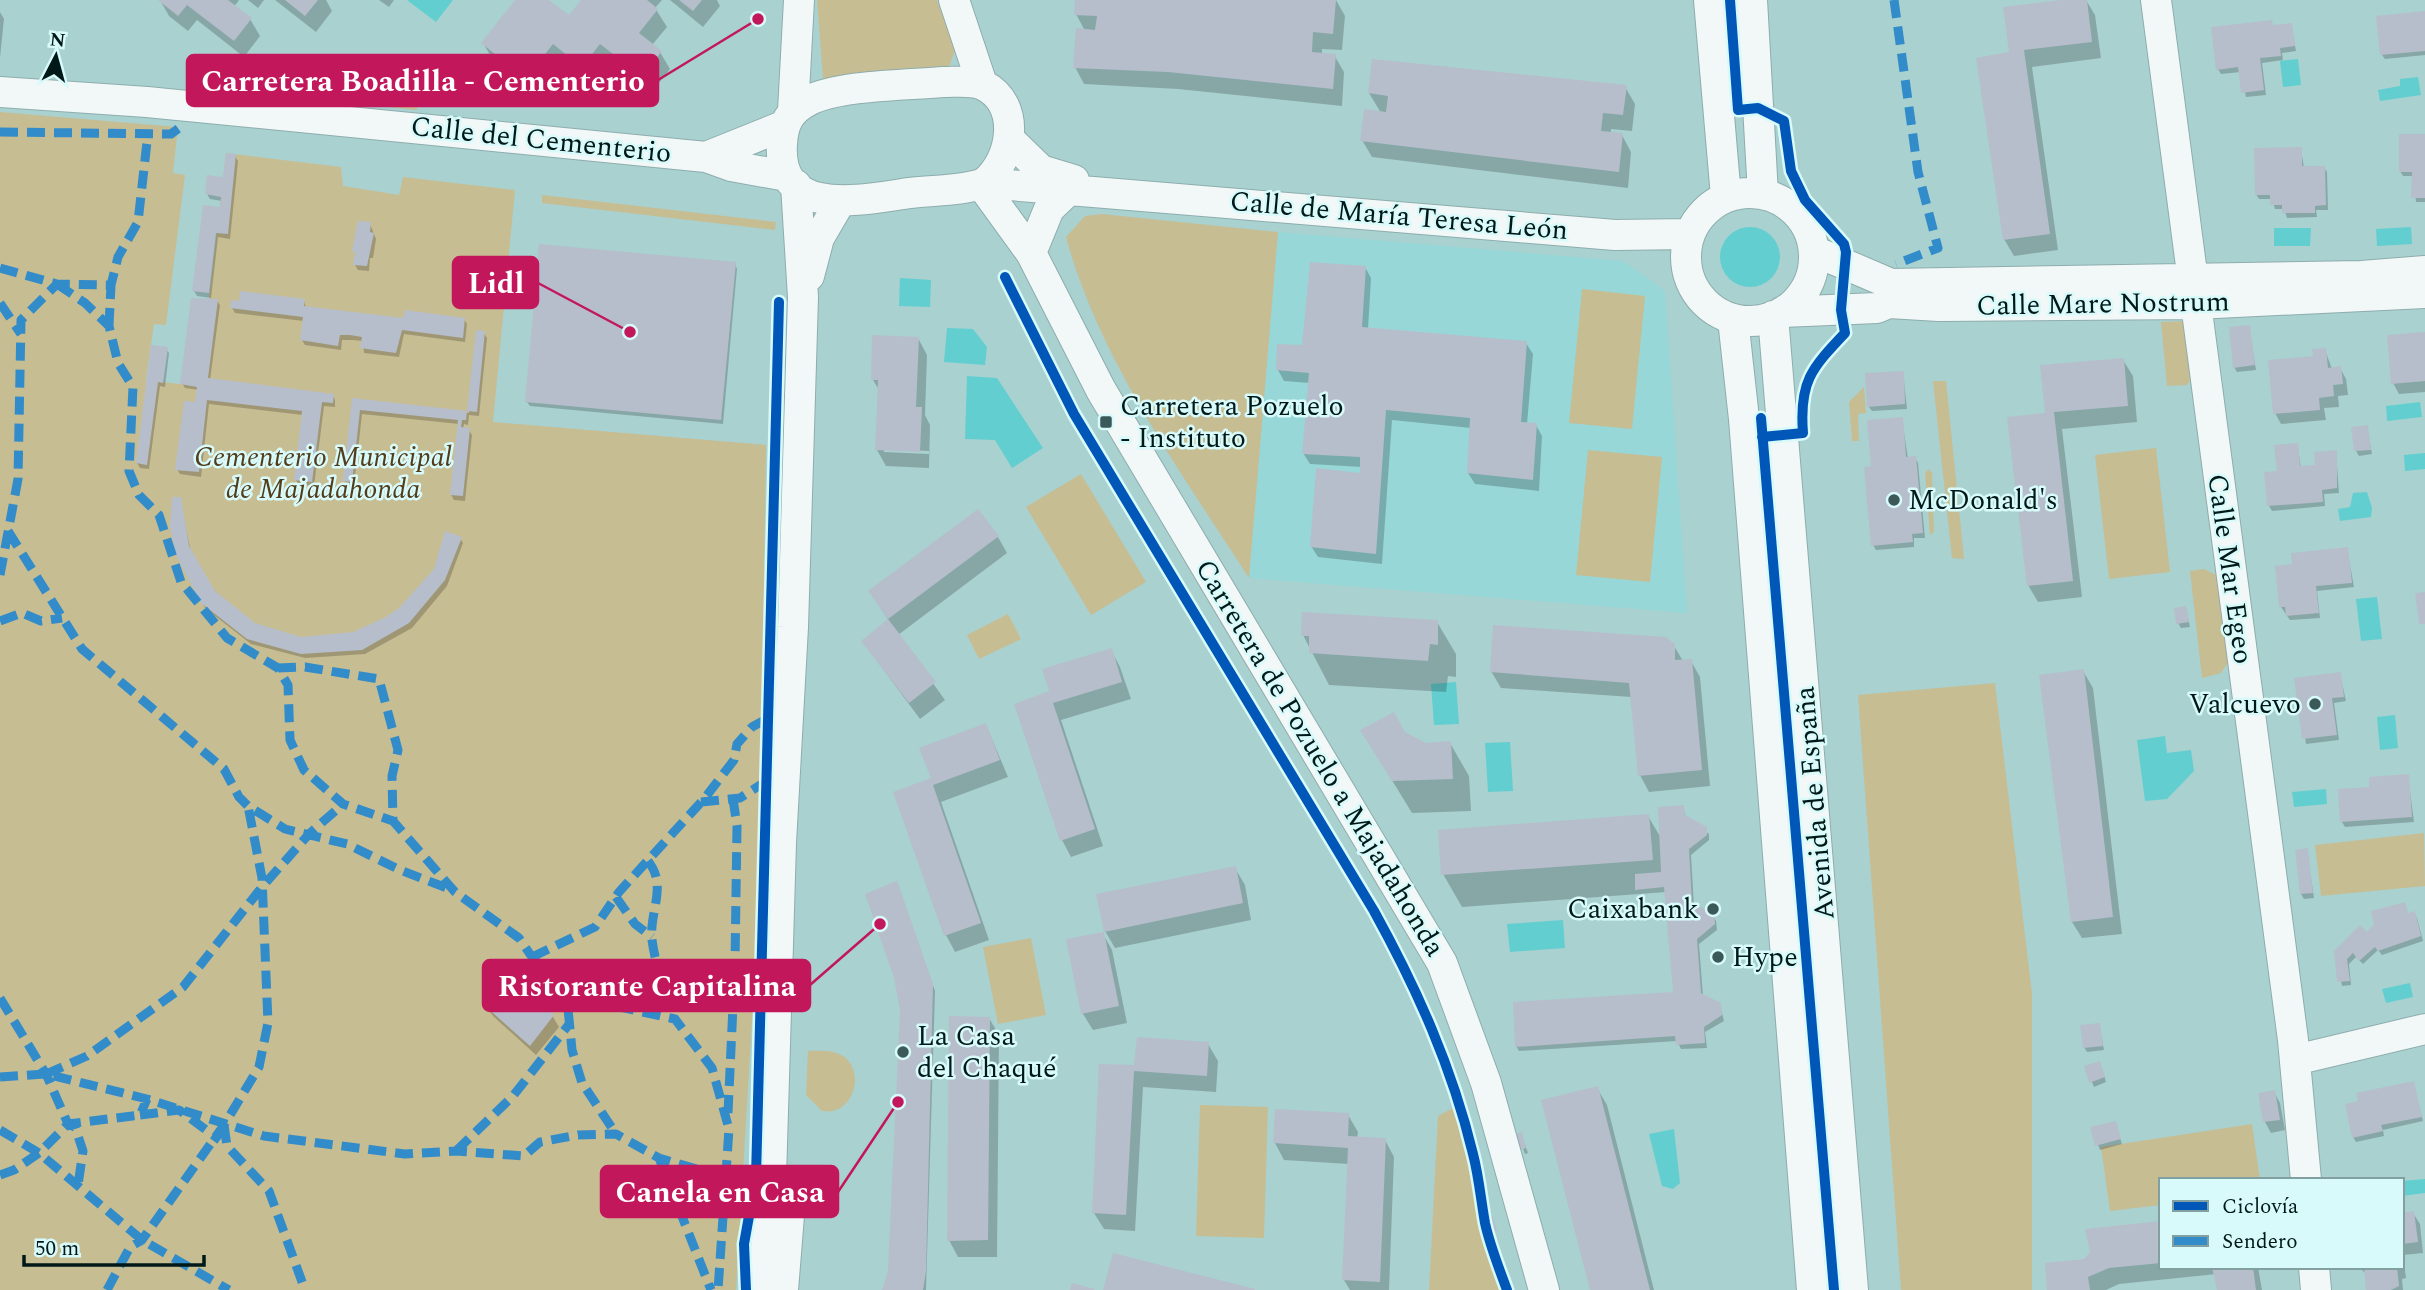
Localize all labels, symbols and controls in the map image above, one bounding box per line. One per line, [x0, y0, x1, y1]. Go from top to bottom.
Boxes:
north arrow [21, 21, 91, 91]
text: N [48, 25, 67, 56]
callout: Carretera Boadilla - Cementerio [187, 55, 658, 106]
text: Carretera Boadilla - Cementerio [201, 59, 645, 105]
street label: Calle del Cementerio [409, 105, 673, 175]
street label: Calle de María Teresa León [1228, 180, 1570, 252]
callout: Lidl [453, 257, 538, 308]
text: Lidl [468, 261, 524, 307]
street label: Calle Mare Nostrum [1976, 280, 2230, 328]
place label: Carretera Pozuelo - Instituto [1120, 385, 1344, 460]
marker: Carretera Pozuelo - Instituto [1098, 414, 1114, 430]
park label: Cementerio Municipal de Majadahonda [194, 436, 452, 511]
street label: Calle Mar Egeo [2195, 471, 2265, 667]
place label: McDonald's [1908, 479, 2058, 522]
marker: McDonald's [1886, 492, 1902, 508]
street label: Carretera de Pozuelo a Majadahonda [1184, 551, 1456, 965]
place label: Valcuevo [2189, 683, 2301, 726]
street label: Avenida de España [1783, 684, 1847, 922]
marker: Valcuevo [2307, 696, 2323, 712]
place label: Caixabank [1567, 888, 1699, 931]
marker: Caixabank [1705, 901, 1721, 917]
place label: Hype [1732, 936, 1798, 979]
marker: Hype [1710, 949, 1726, 965]
callout: Ristorante Capitalina [483, 960, 810, 1011]
text: Ristorante Capitalina [498, 964, 797, 1010]
place label: La Casa del Chaqué [917, 1015, 1057, 1090]
marker: La Casa del Chaqué [895, 1044, 911, 1060]
callout: Canela en Casa [601, 1166, 838, 1217]
text: Canela en Casa [615, 1170, 825, 1216]
legend [2159, 1178, 2404, 1269]
text: Ciclovía [2222, 1191, 2299, 1223]
scale bar [24, 1224, 205, 1268]
text: Sendero [2222, 1226, 2298, 1258]
text: 50 m [35, 1233, 79, 1265]

